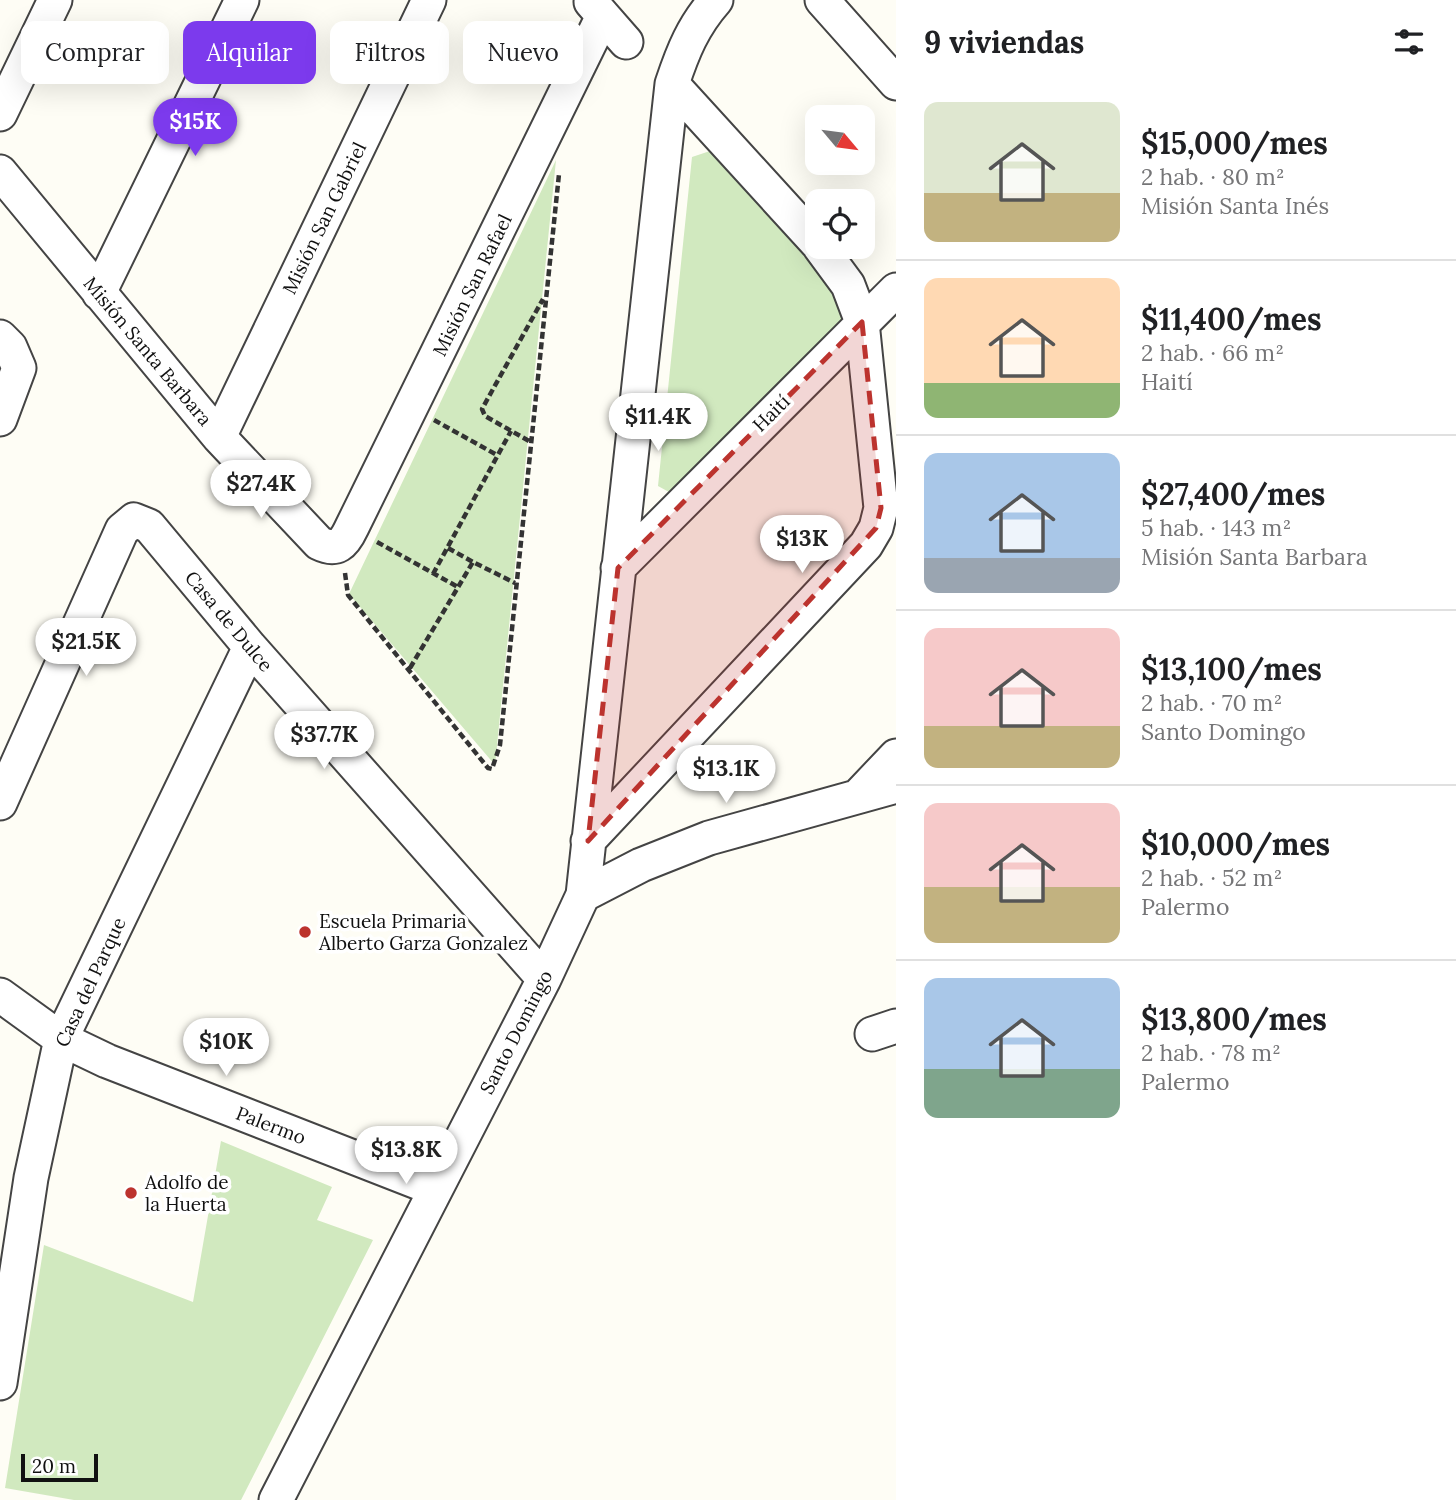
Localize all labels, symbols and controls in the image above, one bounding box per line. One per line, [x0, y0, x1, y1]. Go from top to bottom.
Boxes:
chip: Comprar [21, 21, 169, 84]
chip: Alquilar [183, 21, 316, 84]
chip: Filtros [330, 21, 449, 84]
chip: Nuevo [463, 21, 583, 84]
text: 9 viviendas [924, 23, 1084, 61]
icon: filters [1390, 23, 1428, 61]
pin: $15K [154, 99, 236, 158]
north arrow [805, 105, 875, 175]
map controls [805, 105, 875, 259]
text: $15K [169, 106, 221, 135]
text: $15,000/mes [1141, 124, 1328, 162]
icon: home [980, 130, 1064, 214]
street label: Misión San Gabriel [277, 138, 371, 298]
text: 2 hab. · 80 m² [1141, 162, 1285, 191]
button: locate [805, 189, 875, 259]
text: Misión Santa Inés [1141, 191, 1329, 220]
street label: Misión San Rafael [427, 210, 517, 360]
street label: Misión Santa Barbara [79, 272, 217, 431]
text: $11,400/mes [1141, 300, 1322, 338]
icon: home [980, 306, 1064, 390]
text: 2 hab. · 66 m² [1141, 338, 1284, 367]
text: Haití [1141, 367, 1193, 396]
street label: Haití [747, 389, 795, 437]
pin: $11.4K [601, 393, 715, 453]
text: $11.4K [625, 401, 691, 430]
pin: $27.4K [204, 461, 318, 520]
text: $27.4K [226, 468, 296, 497]
text: $27,400/mes [1141, 475, 1325, 513]
icon: home [980, 481, 1064, 565]
text: 5 hab. · 143 m² [1141, 513, 1291, 542]
pin: $13K [761, 516, 843, 575]
text: $13K [776, 523, 828, 552]
text: Misión Santa Barbara [1141, 542, 1368, 571]
street label: Casa de Dulce [180, 566, 278, 676]
pin: $21.5K [29, 618, 143, 678]
text: $21.5K [51, 626, 121, 655]
text: $13,100/mes [1141, 650, 1322, 688]
icon: home [980, 656, 1064, 740]
text: 2 hab. · 70 m² [1141, 688, 1282, 717]
pin: $37.7K [267, 712, 381, 771]
text: Santo Domingo [1141, 717, 1306, 746]
text: $37.7K [290, 719, 358, 748]
pin: $13.1K [669, 746, 783, 805]
text: $13.1K [693, 753, 759, 782]
text: $10,000/mes [1141, 825, 1330, 863]
icon: home [980, 831, 1064, 915]
text: 2 hab. · 52 m² [1141, 863, 1282, 892]
text: Palermo [1141, 892, 1229, 921]
place label: Escuela Primaria Alberto Garza Gonzalez [318, 909, 528, 955]
street label: Casa del Parque [49, 913, 131, 1051]
marker: Escuela Primaria Alberto Garza Gonzalez [297, 924, 313, 940]
street label: Santo Domingo [474, 966, 558, 1098]
text: $13,800/mes [1141, 1000, 1327, 1038]
icon: home [980, 1006, 1064, 1090]
pin: $10K [185, 1018, 267, 1078]
text: $10K [199, 1026, 253, 1055]
text: 2 hab. · 78 m² [1141, 1038, 1281, 1067]
text: Palermo [1141, 1067, 1229, 1096]
street label: Palermo [233, 1101, 309, 1149]
pin: $13.8K [349, 1126, 463, 1186]
text: $13.8K [371, 1134, 441, 1163]
place label: Adolfo de la Huerta [144, 1170, 229, 1216]
marker: Adolfo de la Huerta [123, 1185, 139, 1201]
scale bar [21, 1451, 98, 1483]
text: 20 m [32, 1454, 76, 1478]

